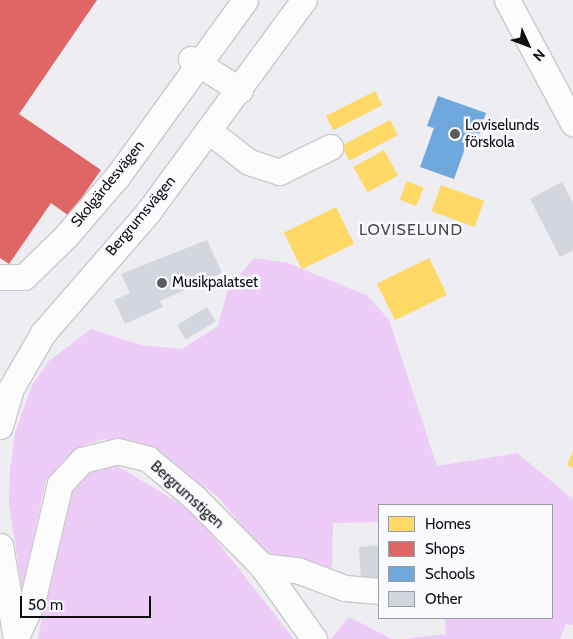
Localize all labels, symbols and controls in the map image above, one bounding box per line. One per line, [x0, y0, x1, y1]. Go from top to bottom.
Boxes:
north arrow [503, 20, 553, 70]
text: N [529, 45, 549, 65]
place label: Loviselunds förskola [465, 116, 539, 151]
marker: Loviselunds förskola [449, 128, 461, 140]
street label: Skolgärdesvägen [68, 137, 148, 231]
street label: Bergrumsvägen [102, 172, 180, 260]
district label: LOVISELUND [358, 220, 464, 240]
place label: Musikpalatset [172, 274, 258, 292]
marker: Musikpalatset [156, 277, 168, 289]
street label: Bergrumstigen [147, 457, 227, 533]
legend [378, 504, 553, 619]
text: Homes [425, 515, 471, 533]
text: Shops [425, 540, 465, 558]
text: Schools [425, 565, 475, 583]
scale bar [22, 586, 154, 618]
text: Other [425, 590, 462, 608]
text: 50 m [28, 596, 63, 614]

